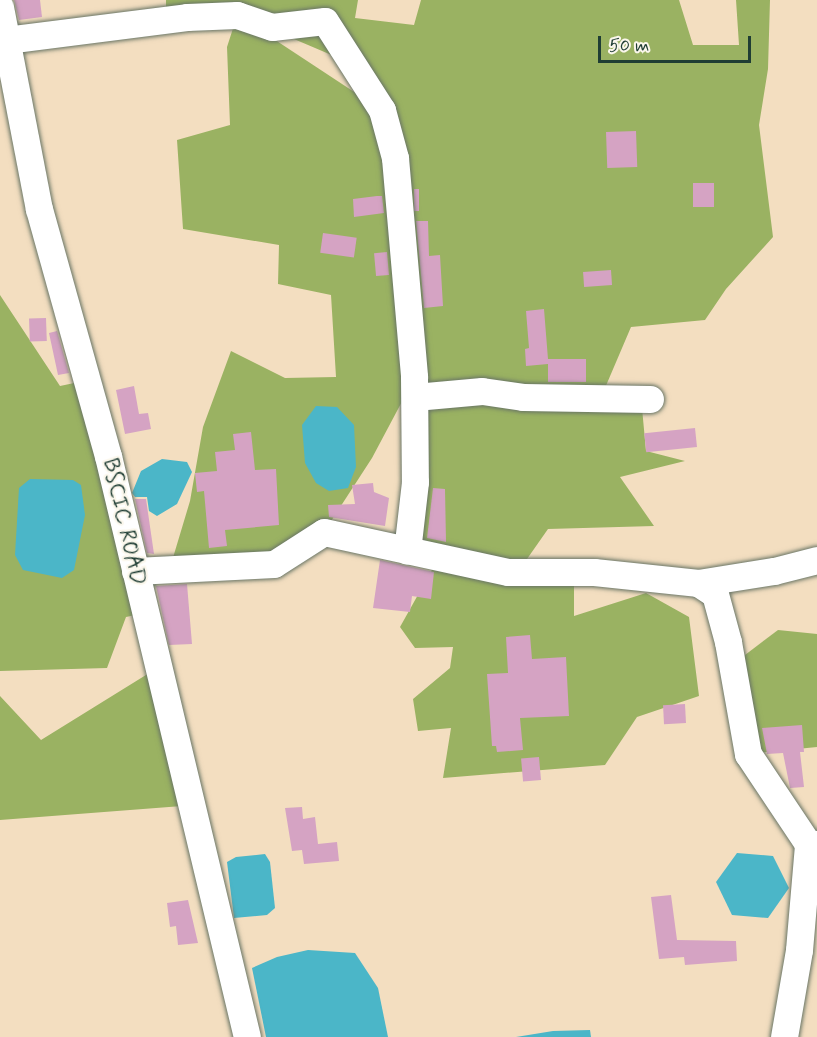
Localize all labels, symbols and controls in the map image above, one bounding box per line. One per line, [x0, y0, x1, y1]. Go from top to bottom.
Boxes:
scale bar [601, 24, 754, 62]
text: 50 m [609, 34, 649, 58]
street label: BSCIC ROAD [96, 457, 150, 587]

